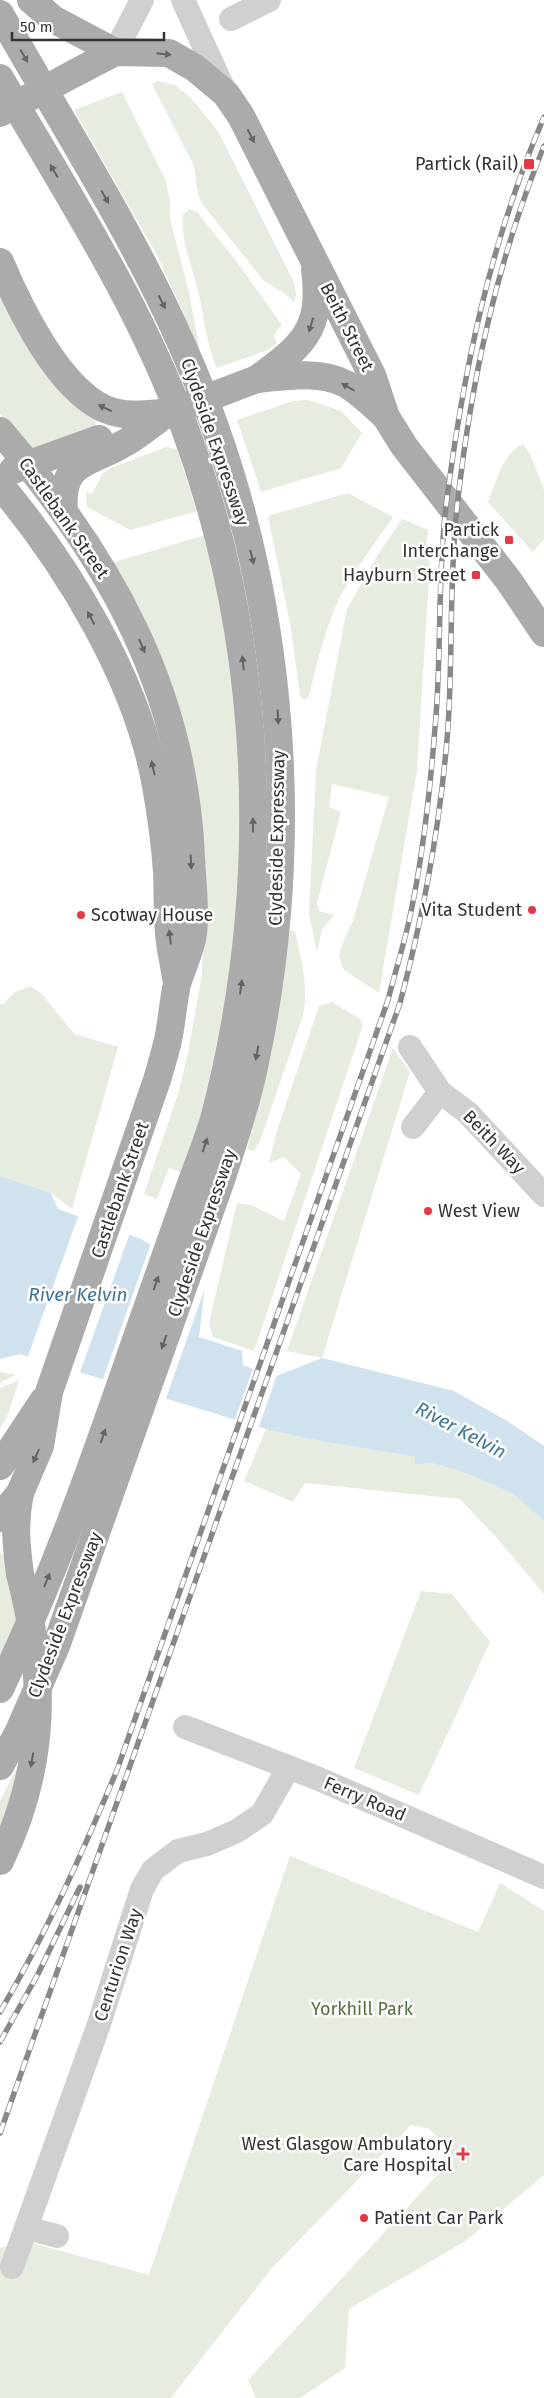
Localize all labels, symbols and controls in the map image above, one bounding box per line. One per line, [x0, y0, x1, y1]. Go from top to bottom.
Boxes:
scale bar [12, 10, 165, 42]
text: 50 m [20, 18, 53, 36]
one-way arrow [20, 49, 28, 64]
one-way arrow [156, 50, 172, 58]
one-way arrow [247, 129, 255, 143]
place label: Partick (Rail) [415, 153, 518, 175]
marker: Partick (Rail) [522, 157, 536, 171]
one-way arrow [50, 165, 59, 178]
one-way arrow [101, 190, 109, 205]
street label: Beith Street [315, 279, 379, 375]
one-way arrow [158, 295, 166, 310]
one-way arrow [306, 318, 314, 333]
street label: Clydeside Expressway [176, 355, 254, 529]
one-way arrow [342, 382, 355, 391]
one-way arrow [98, 403, 112, 411]
street label: Castlebank Street [14, 453, 114, 583]
place label: Partick Interchange [402, 519, 500, 562]
marker: Partick Interchange [503, 534, 515, 546]
one-way arrow [248, 549, 256, 564]
place label: Hayburn Street [343, 564, 466, 586]
marker: Hayburn Street [470, 569, 482, 581]
one-way arrow [87, 611, 96, 625]
one-way arrow [139, 639, 147, 653]
one-way arrow [239, 655, 247, 671]
one-way arrow [274, 709, 282, 725]
street label: Clydeside Expressway [264, 750, 290, 926]
one-way arrow [148, 760, 156, 776]
one-way arrow [249, 817, 257, 833]
one-way arrow [188, 854, 196, 870]
place label: Vita Student [422, 899, 523, 921]
place label: Scotway House [91, 904, 213, 926]
marker: Vita Student [526, 904, 538, 916]
marker: Scotway House [75, 909, 87, 921]
one-way arrow [166, 928, 174, 944]
one-way arrow [237, 978, 245, 994]
one-way arrow [252, 1045, 260, 1061]
street label: Beith Way [458, 1105, 530, 1179]
street label: Castlebank Street [86, 1118, 154, 1261]
one-way arrow [201, 1137, 209, 1152]
street label: Clydeside Expressway [163, 1146, 241, 1320]
place label: West View [438, 1200, 520, 1222]
marker: West View [422, 1205, 434, 1217]
one-way arrow [153, 1275, 160, 1290]
water label: River Kelvin [28, 1283, 128, 1306]
one-way arrow [160, 1334, 167, 1349]
water label: River Kelvin [412, 1397, 510, 1463]
one-way arrow [99, 1428, 107, 1443]
one-way arrow [32, 1449, 40, 1463]
street label: Clydeside Expressway [23, 1529, 107, 1701]
one-way arrow [43, 1572, 51, 1587]
one-way arrow [28, 1752, 36, 1768]
street label: Ferry Road [321, 1772, 409, 1826]
street label: Centurion Way [89, 1906, 147, 2024]
park label: Yorkhill Park [311, 1998, 414, 2020]
place label: West Glasgow Ambulatory Care Hospital [242, 2133, 452, 2176]
marker: West Glasgow Ambulatory Care Hospital [456, 2147, 470, 2161]
place label: Patient Car Park [374, 2207, 504, 2229]
marker: Patient Car Park [358, 2212, 370, 2224]

